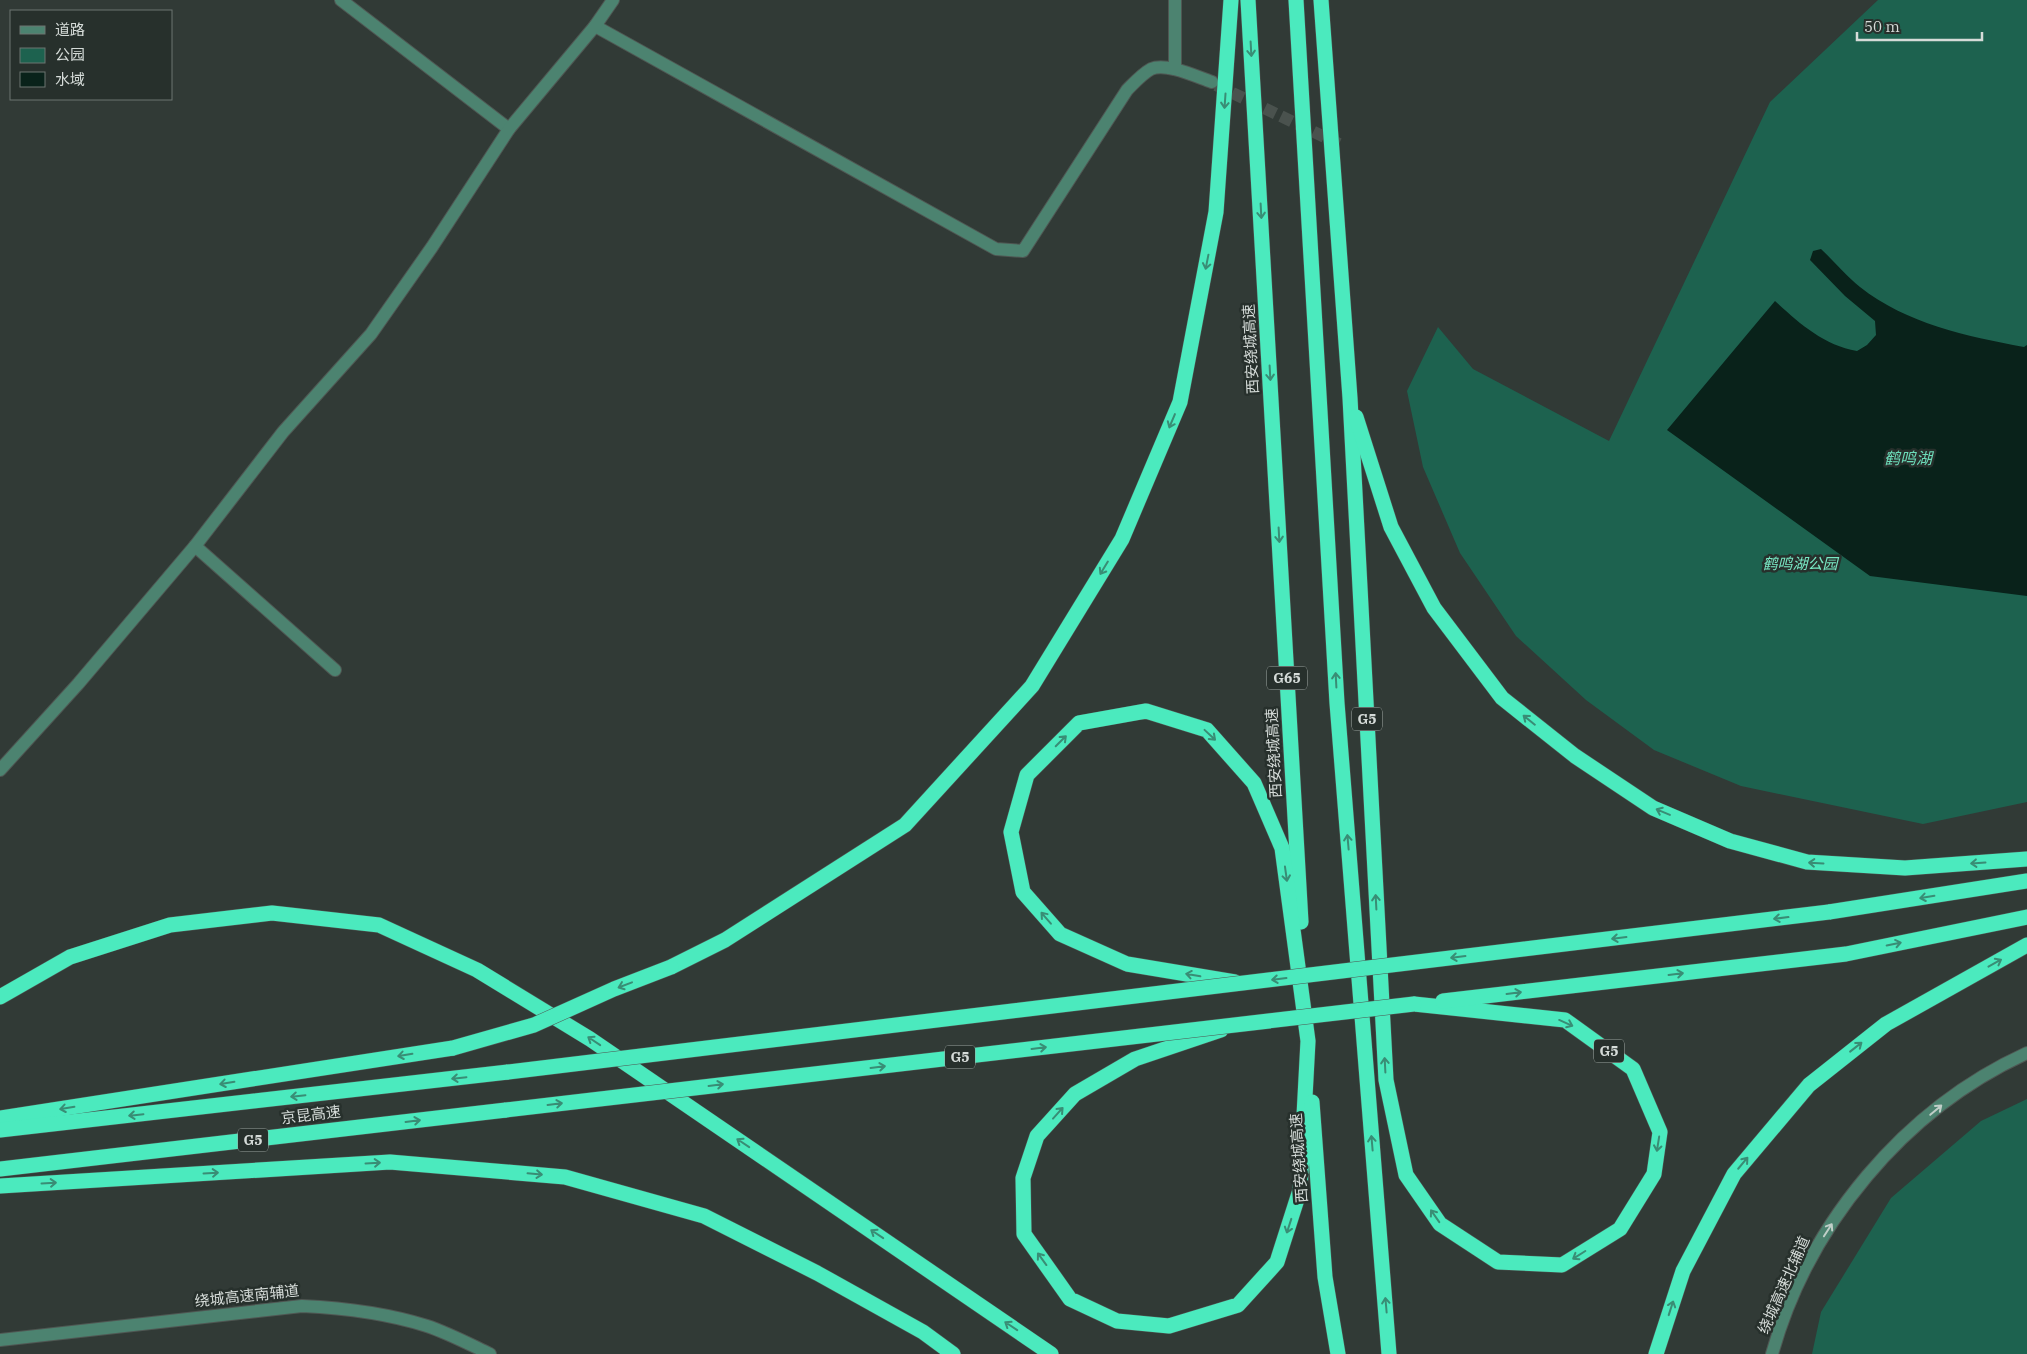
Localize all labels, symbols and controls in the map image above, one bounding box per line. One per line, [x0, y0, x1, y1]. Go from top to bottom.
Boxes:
legend [10, 10, 172, 100]
scale bar [1857, 10, 1982, 42]
text: 50 m [1864, 17, 1900, 36]
text: 道路 [55, 20, 85, 39]
one-way arrow [1247, 40, 1256, 56]
text: 公园 [55, 45, 85, 64]
text: 水域 [55, 70, 85, 89]
one-way arrow [1221, 93, 1230, 109]
one-way arrow [1256, 203, 1265, 219]
one-way arrow [1201, 254, 1211, 270]
street label: 西安绕城高速 [1239, 304, 1262, 394]
one-way arrow [1265, 365, 1274, 381]
one-way arrow [1167, 413, 1177, 428]
water label: 鹤鸣湖 [1884, 448, 1935, 468]
one-way arrow [1275, 527, 1284, 543]
park label: 鹤鸣湖公园 [1762, 554, 1839, 573]
one-way arrow [1099, 561, 1110, 575]
road number: G65 [1267, 666, 1307, 690]
one-way arrow [1331, 672, 1340, 688]
street label: 西安绕城高速 [1262, 708, 1285, 798]
road number: G5 [1352, 708, 1382, 731]
one-way arrow [1523, 714, 1536, 725]
one-way arrow [1204, 729, 1216, 741]
one-way arrow [1055, 735, 1068, 747]
one-way arrow [1655, 806, 1670, 815]
one-way arrow [1343, 834, 1353, 850]
one-way arrow [1808, 858, 1824, 867]
one-way arrow [1971, 858, 1987, 867]
one-way arrow [1281, 866, 1291, 882]
one-way arrow [1919, 892, 1935, 902]
one-way arrow [1372, 895, 1381, 911]
one-way arrow [1040, 911, 1051, 924]
one-way arrow [1773, 913, 1789, 923]
one-way arrow [1612, 933, 1628, 943]
one-way arrow [1886, 939, 1902, 948]
one-way arrow [1450, 952, 1466, 962]
one-way arrow [1987, 958, 2002, 968]
one-way arrow [1668, 969, 1684, 979]
one-way arrow [1186, 970, 1202, 980]
one-way arrow [1272, 974, 1288, 984]
one-way arrow [618, 980, 633, 990]
one-way arrow [1506, 988, 1522, 998]
one-way arrow [1558, 1018, 1573, 1028]
one-way arrow [587, 1036, 601, 1047]
road number: G5 [1594, 1040, 1624, 1062]
one-way arrow [1850, 1042, 1863, 1053]
one-way arrow [1031, 1043, 1047, 1053]
road number: G5 [945, 1046, 975, 1068]
one-way arrow [398, 1051, 414, 1061]
one-way arrow [1380, 1057, 1389, 1073]
one-way arrow [869, 1062, 885, 1072]
one-way arrow [451, 1073, 467, 1083]
one-way arrow [220, 1078, 236, 1088]
one-way arrow [708, 1080, 724, 1090]
one-way arrow [290, 1091, 306, 1101]
one-way arrow [547, 1099, 563, 1109]
street label: 京昆高速 [280, 1101, 342, 1128]
one-way arrow [59, 1103, 75, 1113]
one-way arrow [1929, 1105, 1942, 1116]
one-way arrow [1053, 1106, 1064, 1119]
one-way arrow [128, 1110, 144, 1120]
street label: 西安绕城高速 [1286, 1112, 1311, 1204]
one-way arrow [405, 1116, 421, 1126]
road number: G5 [238, 1128, 268, 1152]
one-way arrow [1653, 1135, 1663, 1151]
one-way arrow [1368, 1136, 1377, 1152]
one-way arrow [736, 1138, 750, 1148]
one-way arrow [1738, 1157, 1749, 1170]
one-way arrow [365, 1159, 381, 1168]
one-way arrow [203, 1168, 219, 1177]
one-way arrow [527, 1170, 543, 1179]
one-way arrow [40, 1178, 56, 1187]
one-way arrow [1430, 1209, 1440, 1223]
one-way arrow [1283, 1217, 1293, 1233]
one-way arrow [1823, 1224, 1833, 1238]
one-way arrow [870, 1229, 884, 1239]
street label: 绕城高速北辅道 [1754, 1233, 1814, 1337]
one-way arrow [1572, 1250, 1586, 1260]
one-way arrow [1037, 1252, 1047, 1266]
street label: 绕城高速南辅道 [194, 1281, 300, 1310]
one-way arrow [1381, 1298, 1390, 1314]
one-way arrow [1667, 1300, 1677, 1316]
one-way arrow [1004, 1321, 1018, 1331]

